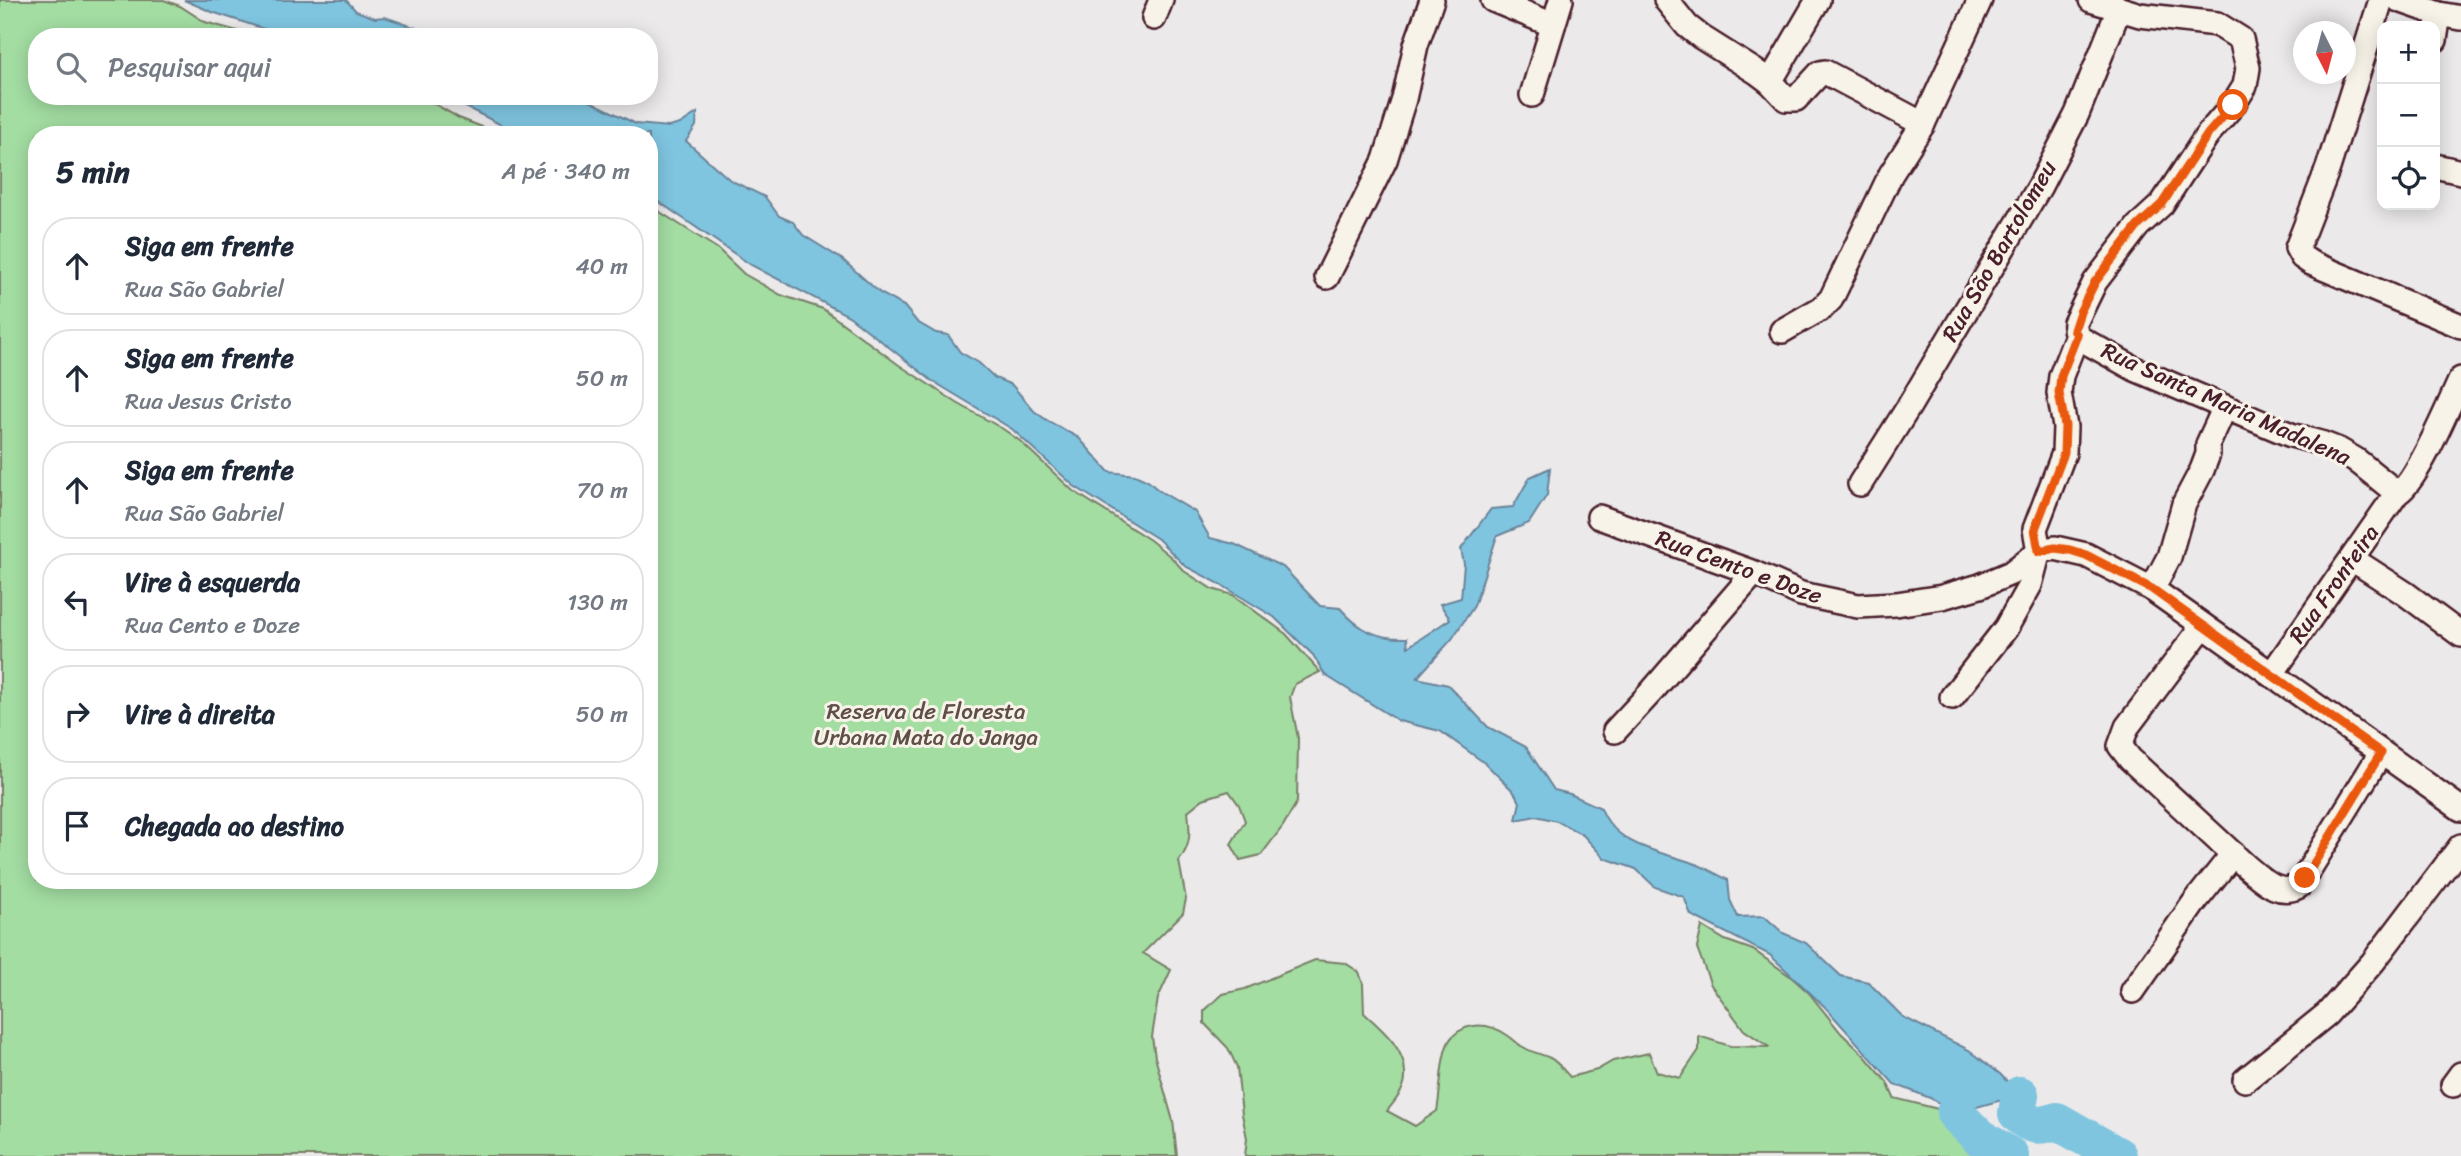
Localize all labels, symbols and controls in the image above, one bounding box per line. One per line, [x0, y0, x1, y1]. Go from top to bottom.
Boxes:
north arrow [2293, 21, 2356, 84]
map controls [2377, 21, 2440, 210]
button: + [2377, 21, 2440, 84]
search box [28, 28, 658, 105]
text: Pesquisar aqui [108, 44, 271, 90]
icon: search [52, 48, 90, 86]
button: − [2377, 84, 2440, 147]
route start [2217, 89, 2248, 120]
text: 5 min [56, 145, 130, 199]
button: locate [2377, 147, 2440, 210]
text: A pé · 340 m [502, 151, 630, 192]
street label: Rua São Bartolomeu [1930, 152, 2068, 350]
text: Siga em frente [125, 223, 294, 269]
text: 40 m [575, 246, 628, 287]
icon: ahead [58, 247, 96, 285]
text: Rua São Gabriel [125, 269, 284, 310]
street label: Rua Santa Maria Madalena [2095, 330, 2358, 478]
text: Siga em frente [125, 335, 294, 381]
text: 50 m [576, 358, 628, 399]
icon: ahead [58, 359, 96, 397]
text: Rua Jesus Cristo [125, 381, 292, 422]
text: Siga em frente [125, 447, 294, 493]
text: 70 m [577, 470, 628, 511]
icon: ahead [58, 471, 96, 509]
text: Rua São Gabriel [125, 493, 284, 534]
street label: Rua Fronteira [2278, 515, 2391, 652]
street label: Rua Cento e Doze [1650, 518, 1828, 616]
text: Vire à esquerda [125, 559, 300, 605]
text: 130 m [567, 582, 628, 623]
icon: left [58, 583, 96, 621]
text: Rua Cento e Doze [125, 605, 300, 646]
text: Vire à direita [125, 691, 275, 737]
park label: Reserva de Floresta Urbana Mata do Janga [814, 691, 1038, 758]
text: 50 m [576, 694, 628, 735]
icon: right [58, 695, 96, 733]
text: Chegada ao destino [125, 803, 344, 849]
icon: arrive [58, 807, 96, 845]
route end [2289, 862, 2320, 893]

